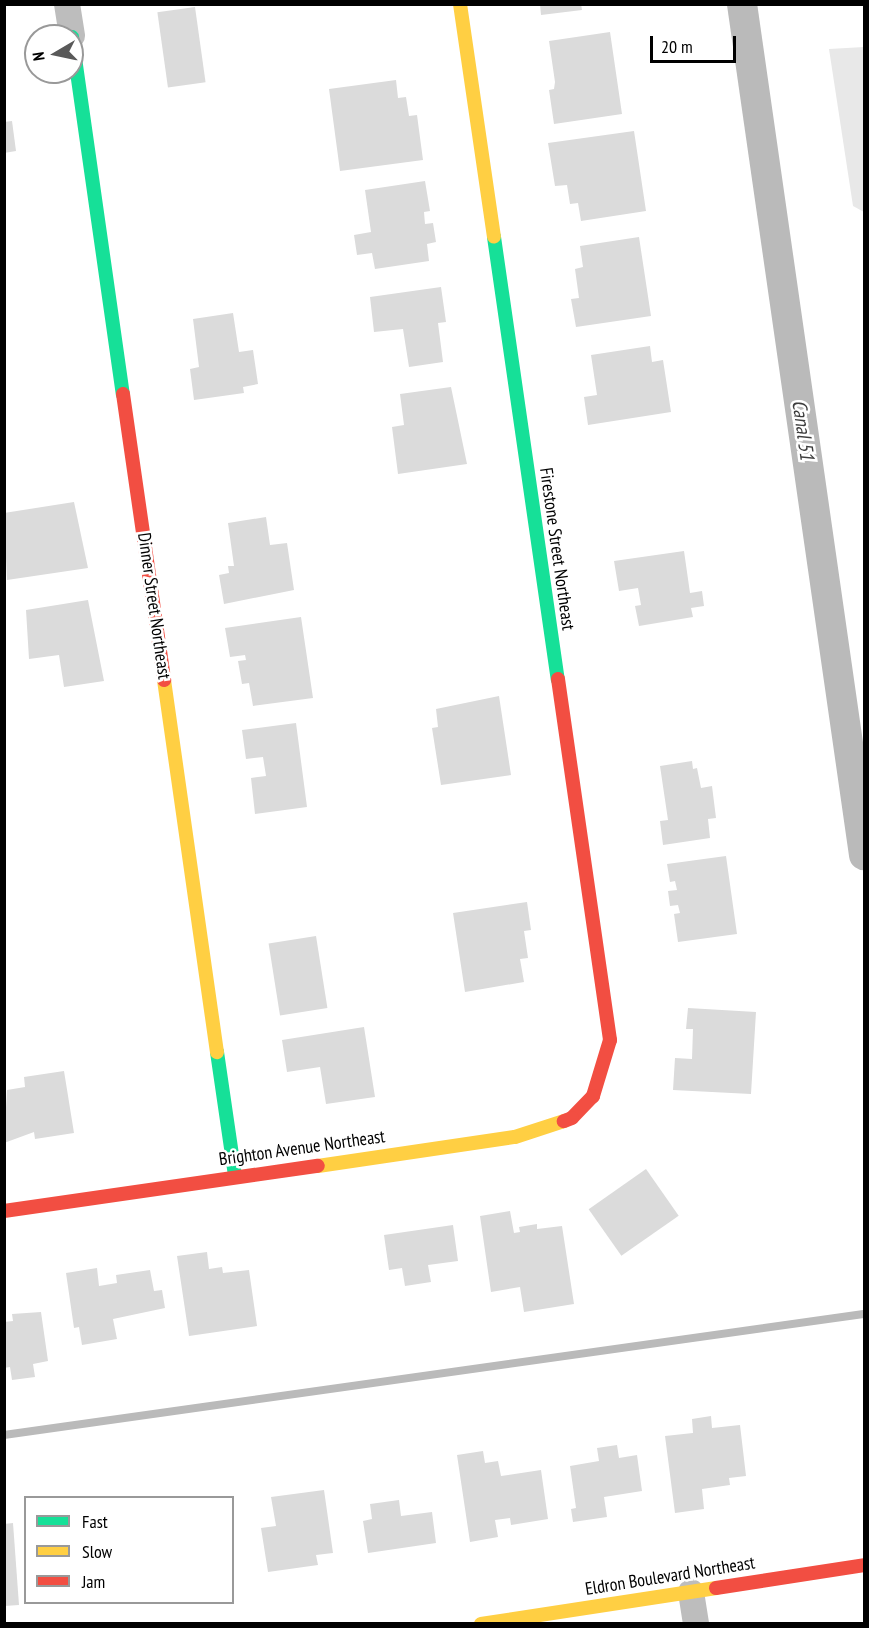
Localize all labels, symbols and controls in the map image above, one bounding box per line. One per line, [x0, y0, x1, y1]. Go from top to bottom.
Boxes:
north arrow [24, 24, 84, 84]
scale bar [653, 24, 738, 62]
text: 20 m [661, 35, 693, 58]
text: N [28, 51, 49, 62]
water label: Canal 51 [787, 398, 819, 462]
street label: Firestone Street Northeast [535, 466, 579, 632]
street label: Dinner Street Northeast [133, 531, 175, 681]
street label: Brighton Avenue Northeast [217, 1126, 387, 1170]
legend [24, 1496, 234, 1604]
text: Fast [82, 1510, 108, 1533]
text: Slow [82, 1540, 112, 1563]
street label: Eldron Boulevard Northeast [584, 1552, 756, 1600]
text: Jam [82, 1570, 105, 1593]

